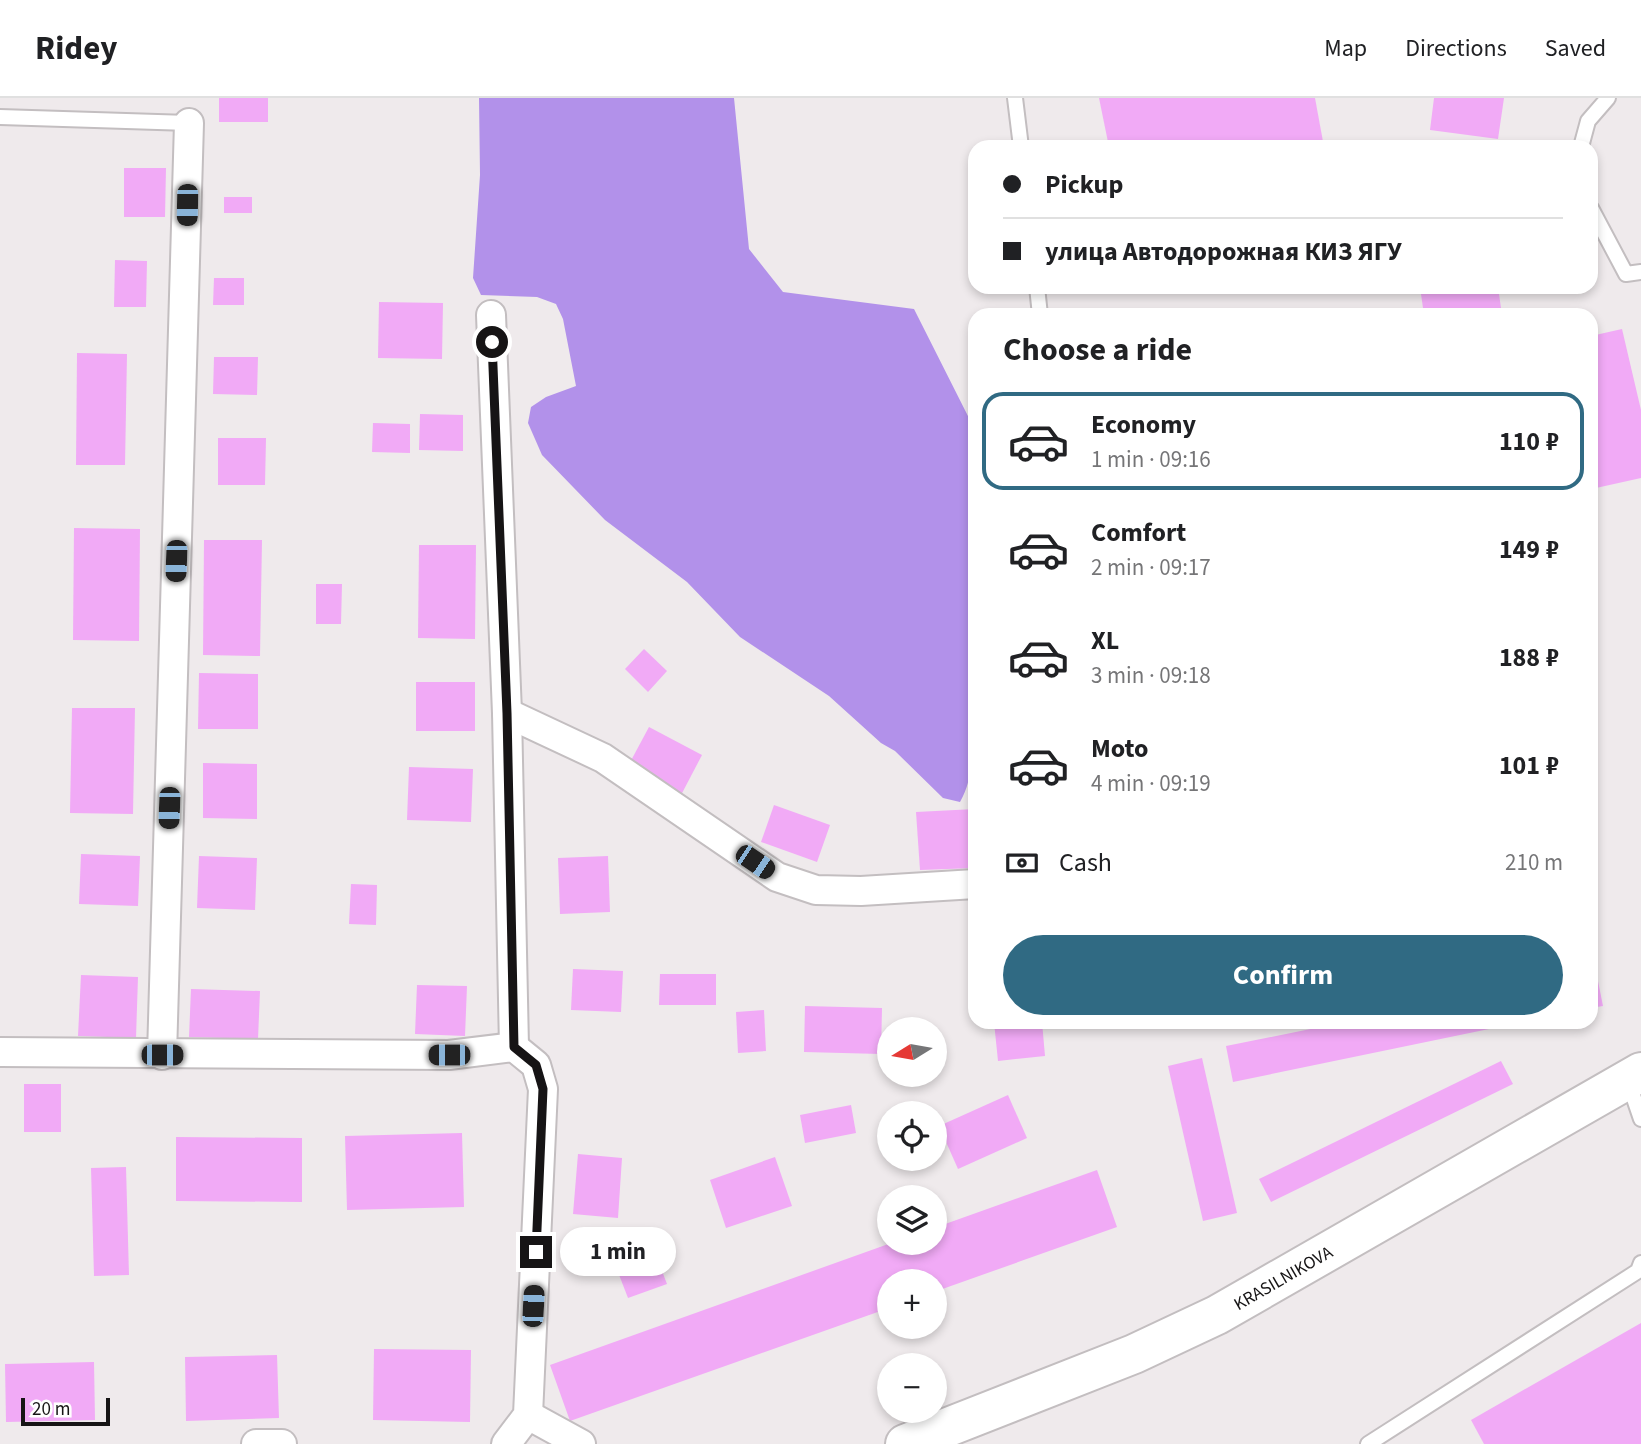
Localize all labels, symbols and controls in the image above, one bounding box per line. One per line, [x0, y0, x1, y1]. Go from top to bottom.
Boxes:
text: Ridey [35, 25, 117, 72]
text: Map [1324, 31, 1367, 66]
text: Directions [1405, 31, 1507, 66]
text: Saved [1545, 31, 1606, 66]
text: Pickup [1045, 166, 1123, 203]
car [177, 184, 198, 226]
text: улица Автодорожная КИЗ ЯГУ [1045, 233, 1402, 270]
route start [476, 326, 508, 358]
text: Choose a ride [1003, 327, 1192, 373]
text: Economy [1091, 406, 1196, 443]
icon: car [1007, 410, 1070, 473]
text: 110 ₽ [1499, 423, 1559, 460]
text: 1 min · 09:16 [1091, 443, 1211, 476]
text: Comfort [1091, 514, 1186, 551]
icon: car [1007, 518, 1070, 581]
text: 149 ₽ [1499, 531, 1559, 568]
car [165, 540, 188, 582]
text: 2 min · 09:17 [1091, 551, 1211, 584]
text: XL [1091, 622, 1119, 659]
icon: car [1007, 626, 1070, 689]
text: 188 ₽ [1499, 639, 1559, 676]
text: 3 min · 09:18 [1091, 659, 1211, 692]
text: Moto [1091, 730, 1148, 767]
icon: car [1007, 734, 1070, 797]
text: 101 ₽ [1499, 747, 1559, 784]
text: 4 min · 09:19 [1091, 767, 1211, 800]
car [158, 787, 181, 829]
car [732, 842, 779, 882]
icon: cash [1003, 844, 1041, 882]
text: Cash [1059, 844, 1112, 881]
text: 210 m [1505, 846, 1563, 879]
button: Confirm [1003, 935, 1563, 1015]
north arrow [877, 1017, 947, 1087]
map controls [877, 1017, 947, 1423]
car [142, 1045, 184, 1066]
car [429, 1045, 471, 1066]
button: locate [877, 1101, 947, 1171]
button: layers [877, 1185, 947, 1255]
callout: 1 min [560, 1228, 676, 1276]
text: 1 min [590, 1235, 646, 1268]
route end [520, 1236, 552, 1268]
street label: KRASILNIKOVA [1229, 1240, 1338, 1317]
button: + [877, 1269, 947, 1339]
car [522, 1284, 545, 1328]
button: − [877, 1353, 947, 1423]
scale bar [21, 1395, 110, 1427]
text: 20 m [32, 1396, 70, 1423]

